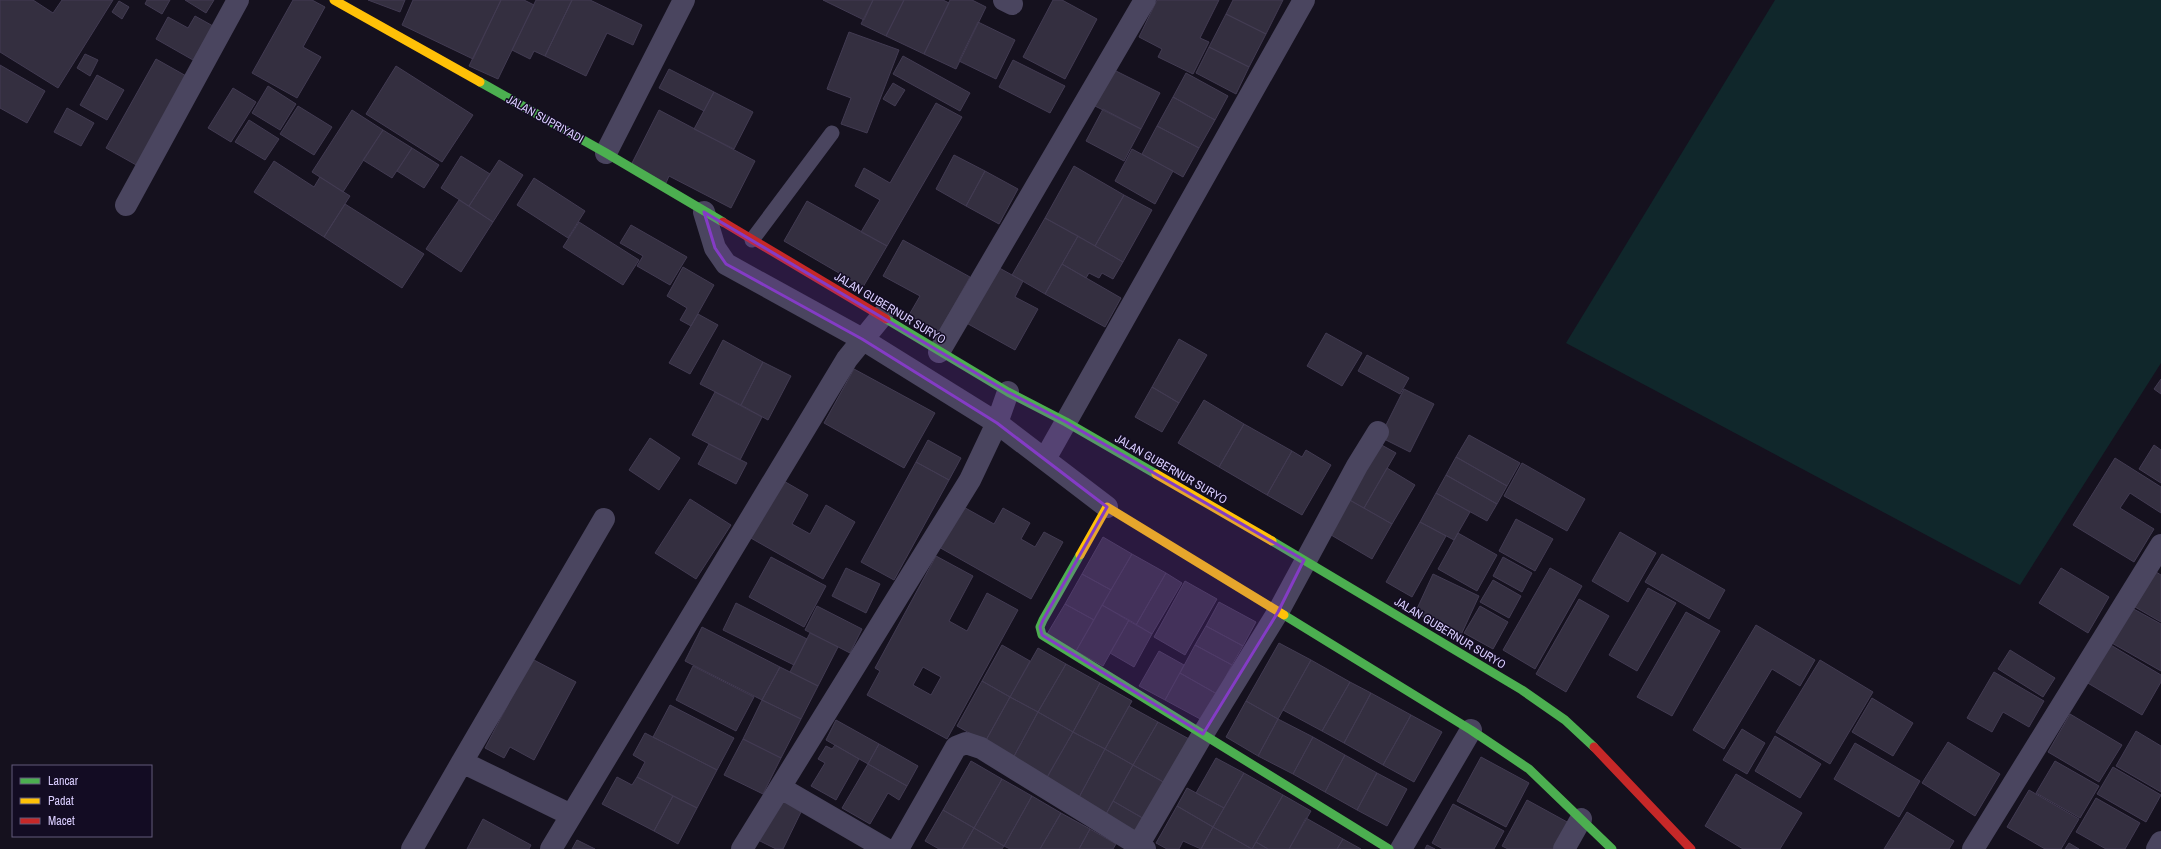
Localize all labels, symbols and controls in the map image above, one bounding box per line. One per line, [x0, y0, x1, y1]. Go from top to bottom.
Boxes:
street label: JALAN SUPRIYADI [504, 91, 586, 147]
street label: JALAN GUBERNUR SURYO [831, 268, 949, 348]
street label: JALAN GUBERNUR SURYO [1112, 430, 1230, 508]
street label: JALAN GUBERNUR SURYO [1391, 593, 1509, 673]
legend [12, 765, 152, 837]
text: Lancar [48, 773, 79, 789]
text: Padat [48, 793, 74, 809]
text: Macet [48, 813, 75, 829]

